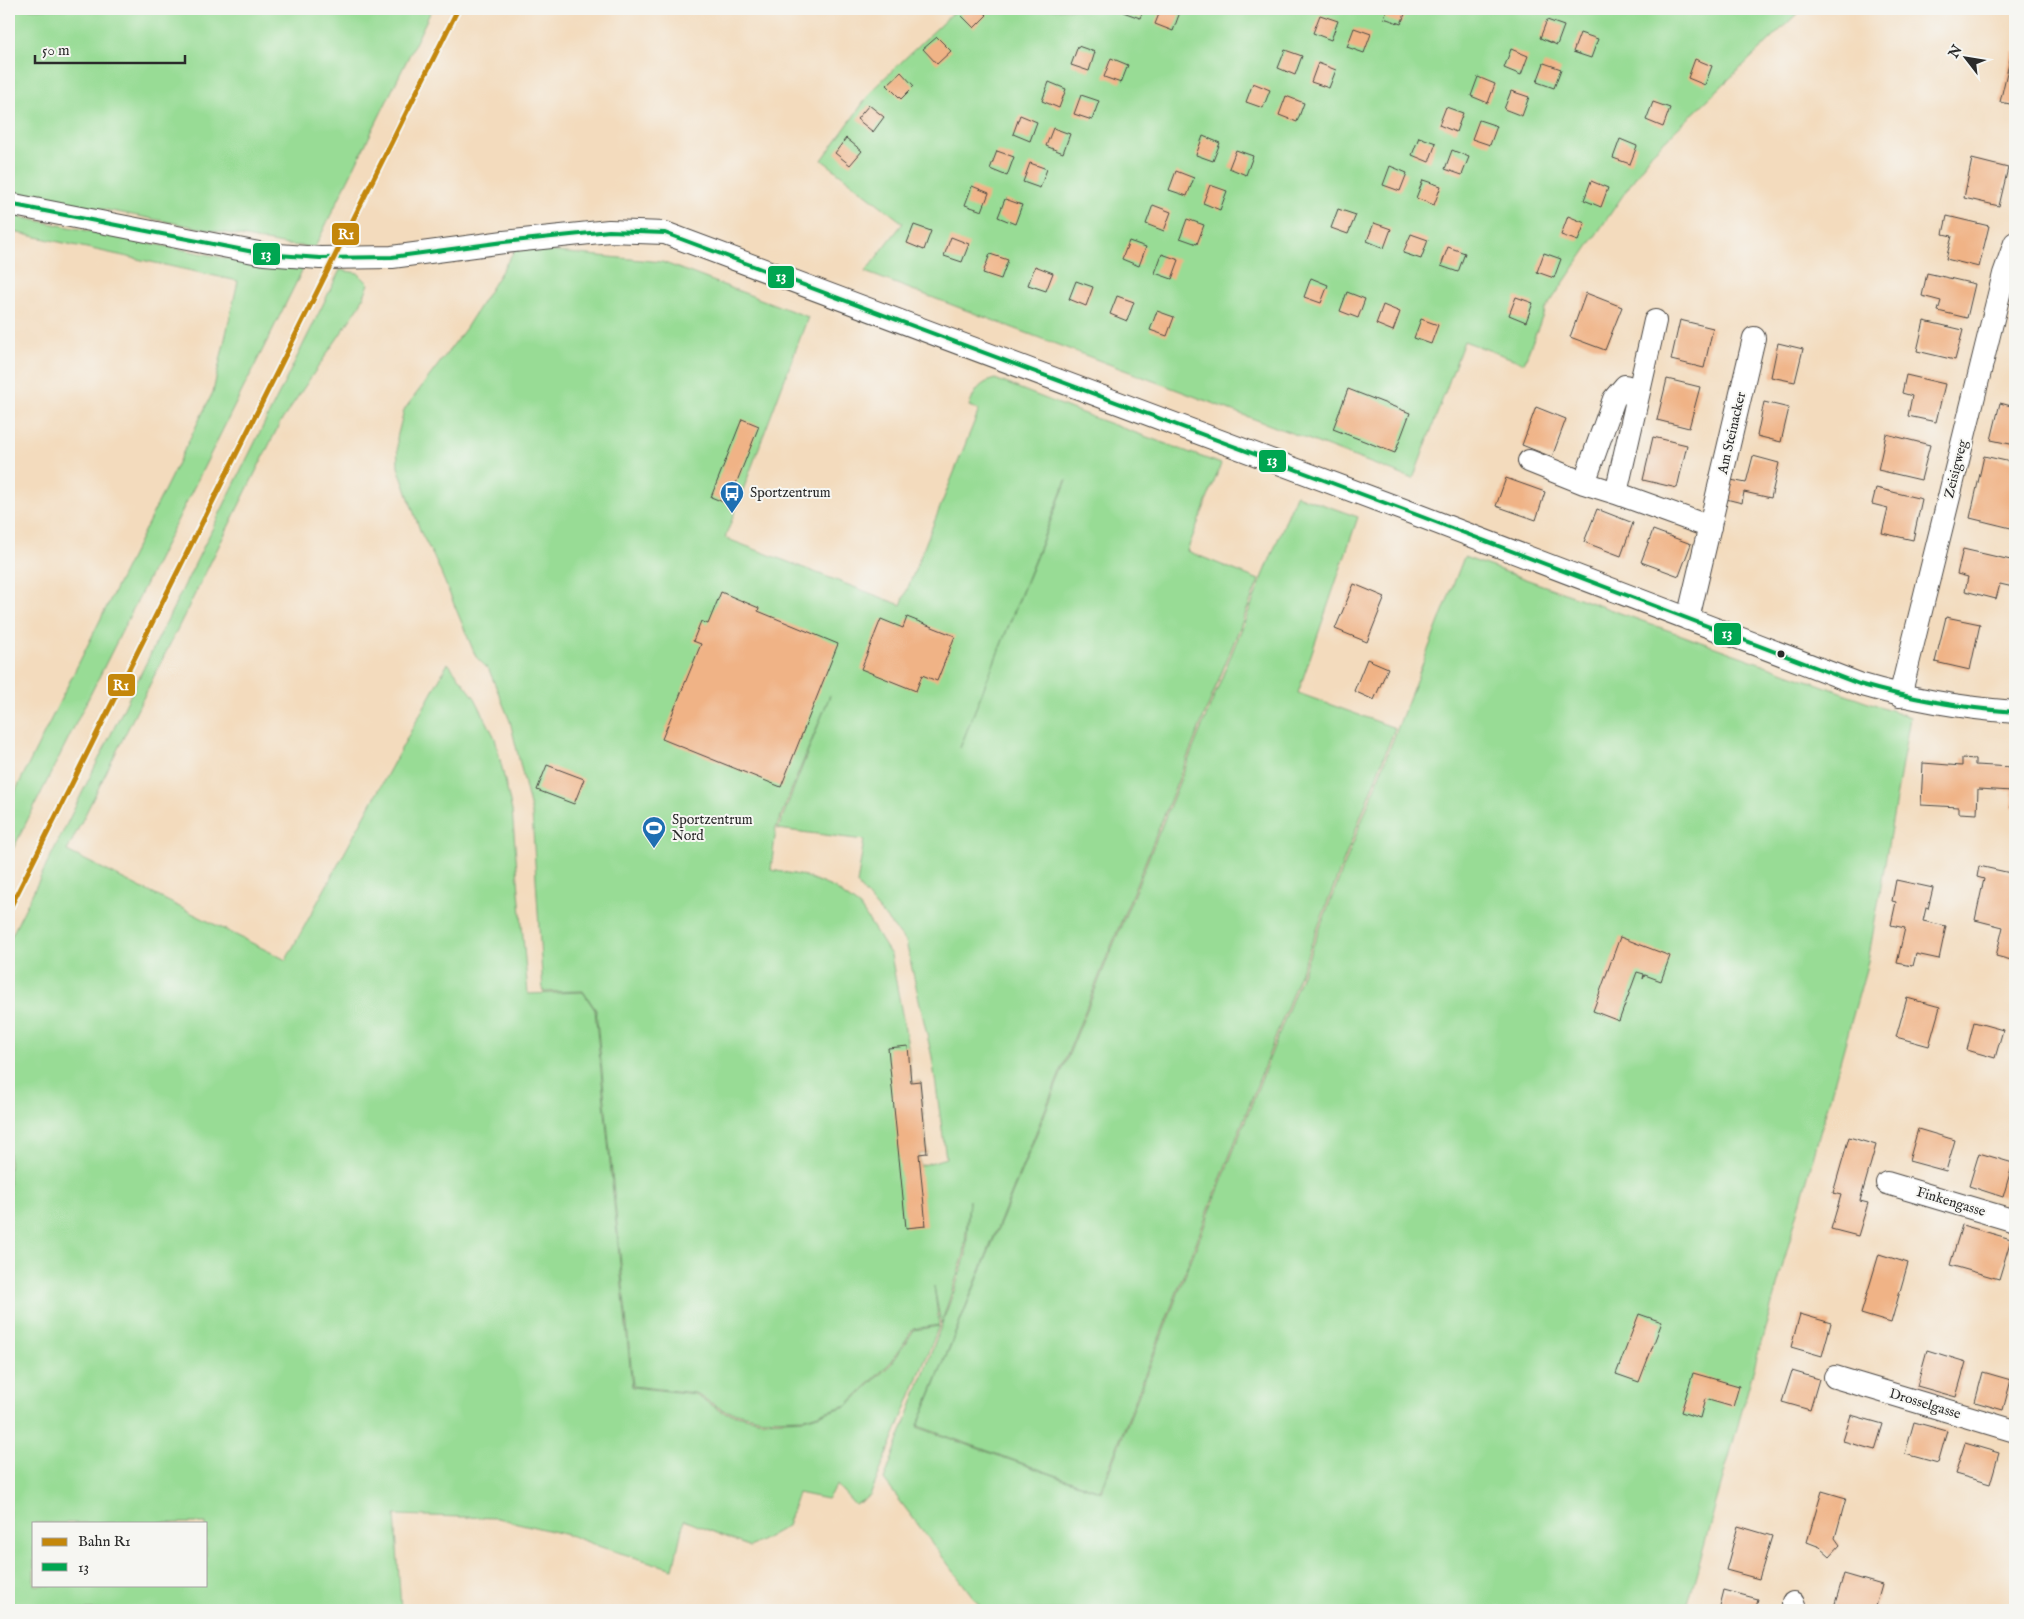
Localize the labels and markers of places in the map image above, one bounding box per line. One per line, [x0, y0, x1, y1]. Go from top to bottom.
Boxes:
bus stop icon: Sportzentrum [719, 480, 745, 514]
place label: Sportzentrum [750, 484, 831, 502]
unlabelled marker [1776, 649, 1786, 659]
place label: Sportzentrum Nord [672, 811, 753, 845]
sports icon: Sportzentrum Nord [641, 815, 667, 849]

